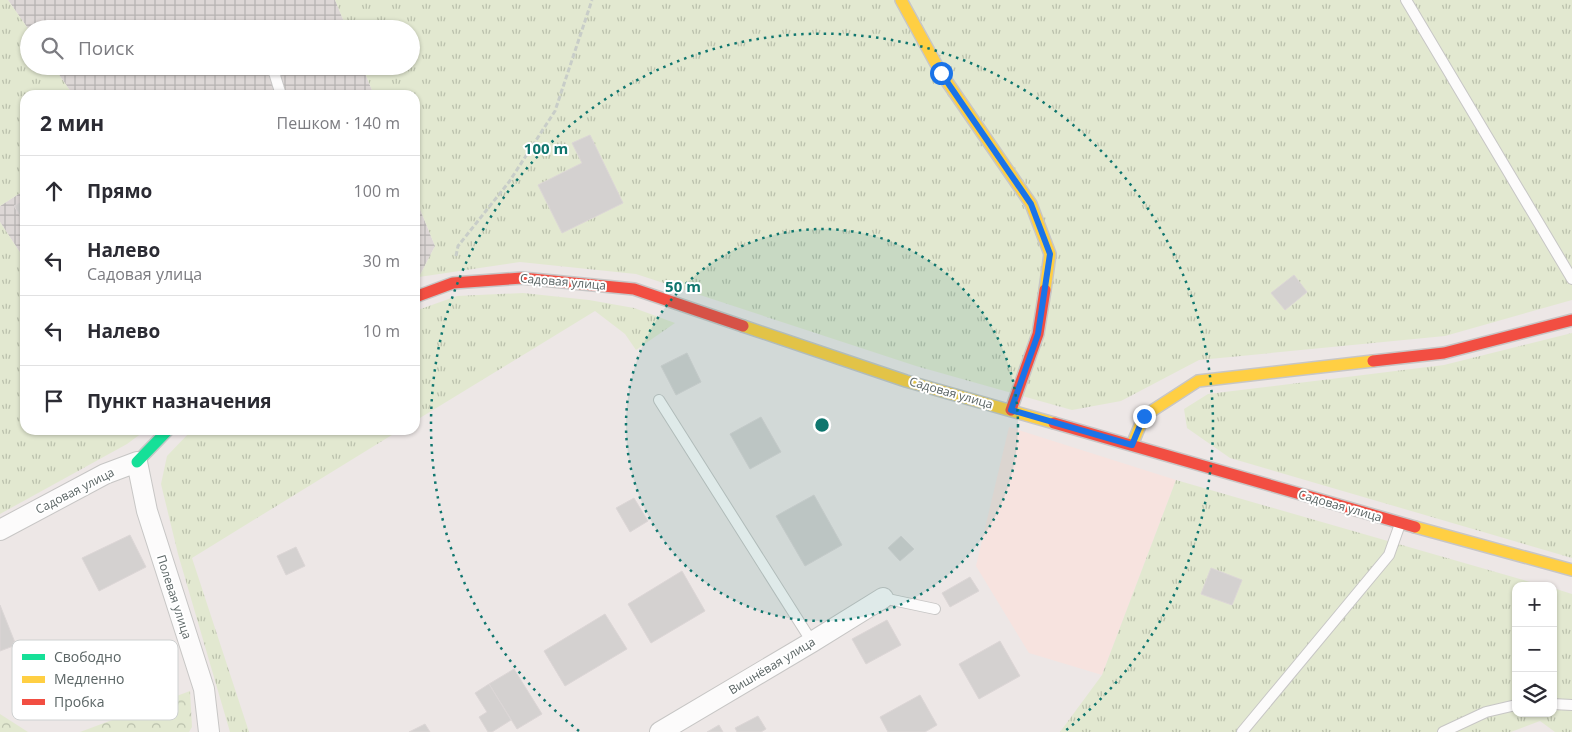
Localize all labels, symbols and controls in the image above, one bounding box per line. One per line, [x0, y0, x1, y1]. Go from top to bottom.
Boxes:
search box [20, 20, 420, 75]
icon: search [38, 34, 66, 62]
text: Поиск [78, 35, 134, 61]
route start [930, 62, 953, 85]
text: 2 мин [40, 109, 104, 137]
text: Пешком · 140 m [277, 112, 400, 134]
text: 100 m [524, 138, 568, 158]
icon: ahead [40, 177, 68, 205]
text: Прямо [87, 178, 152, 204]
text: 100 m [354, 180, 400, 202]
text: Налево [87, 237, 160, 263]
icon: left [40, 247, 68, 275]
text: 30 m [363, 250, 400, 272]
text: Садовая улица [87, 263, 202, 285]
street label: Садовая улица [519, 269, 607, 294]
text: 50 m [665, 276, 701, 296]
icon: left [40, 317, 68, 345]
text: Налево [87, 318, 160, 344]
text: 10 m [363, 320, 400, 342]
street label: Садовая улица [907, 372, 995, 413]
icon: arrive [40, 387, 68, 415]
text: Пункт назначения [87, 388, 272, 414]
route end [1133, 405, 1156, 428]
centre of rings [813, 416, 831, 434]
street label: Садовая улица [32, 463, 117, 518]
street label: Садовая улица [1296, 485, 1384, 526]
street label: Полевая улица [153, 553, 196, 641]
map controls [1512, 582, 1557, 717]
button: + [1512, 582, 1557, 627]
button: − [1512, 627, 1557, 672]
street label: Вишнёвая улица [725, 633, 818, 698]
legend [12, 640, 178, 720]
text: Свободно [54, 647, 121, 666]
text: Медленно [54, 669, 125, 688]
button: layers [1512, 672, 1557, 717]
text: Пробка [54, 692, 105, 711]

